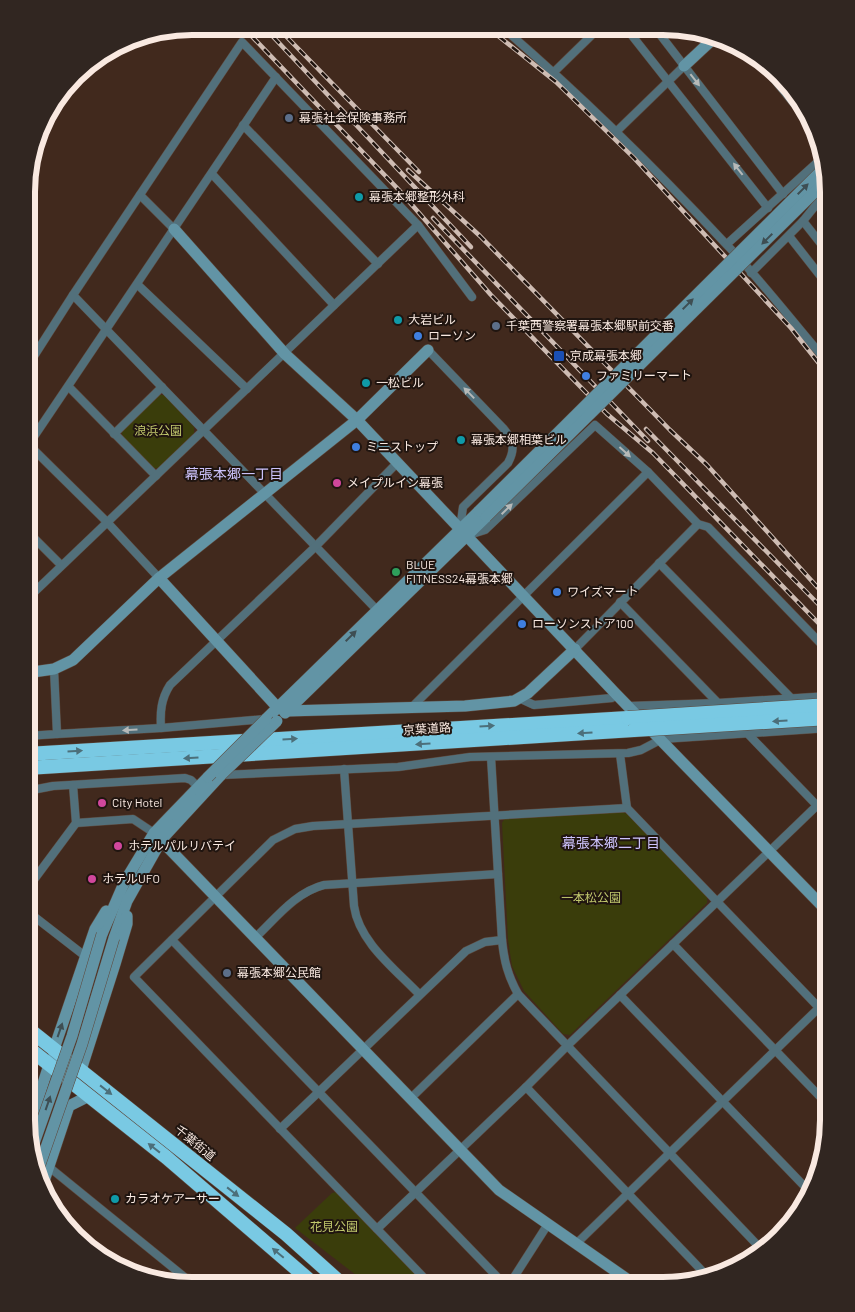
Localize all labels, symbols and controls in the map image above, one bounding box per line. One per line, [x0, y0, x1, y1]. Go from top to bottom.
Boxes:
one-way arrow [690, 73, 701, 86]
place label: 幕張社会保険事務所 [299, 110, 407, 124]
marker: 幕張社会保険事務所 [283, 112, 295, 124]
one-way arrow [732, 163, 743, 176]
one-way arrow [797, 183, 809, 195]
place label: 幕張本郷整形外科 [369, 189, 465, 203]
marker: 幕張本郷整形外科 [353, 191, 365, 203]
one-way arrow [761, 233, 773, 245]
one-way arrow [682, 298, 694, 310]
place label: 大岩ビル [408, 312, 456, 326]
marker: 大岩ビル [392, 314, 404, 326]
place label: 千葉西警察署幕張本郷駅前交番 [506, 318, 674, 332]
marker: 千葉西警察署幕張本郷駅前交番 [490, 320, 502, 332]
place label: ローソン [428, 328, 476, 342]
marker: ローソン [412, 330, 424, 342]
place label: 京成幕張本郷 [570, 348, 642, 362]
marker: 京成幕張本郷 [552, 349, 566, 363]
place label: ファミリーマート [596, 368, 692, 382]
marker: ファミリーマート [580, 370, 592, 382]
place label: 一松ビル [376, 375, 424, 389]
marker: 一松ビル [360, 377, 372, 389]
one-way arrow [463, 387, 475, 399]
park label: 浪浜公園 [134, 423, 182, 437]
place label: 幕張本郷相葉ビル [471, 432, 567, 446]
marker: 幕張本郷相葉ビル [455, 434, 467, 446]
place label: ミニストップ [366, 439, 438, 453]
marker: ミニストップ [350, 441, 362, 453]
one-way arrow [619, 446, 631, 458]
district label: 幕張本郷一丁目 [185, 465, 283, 482]
place label: メイプルイン幕張 [347, 475, 443, 489]
marker: メイプルイン幕張 [331, 477, 343, 489]
one-way arrow [500, 503, 512, 515]
place label: BLUE FITNESS24幕張本郷 [406, 557, 513, 585]
marker: BLUE FITNESS24幕張本郷 [390, 566, 402, 578]
place label: ワイズマート [567, 584, 639, 598]
marker: ワイズマート [551, 586, 563, 598]
place label: ローソンストア100 [532, 616, 634, 630]
marker: ローソンストア100 [516, 618, 528, 630]
one-way arrow [344, 630, 356, 642]
one-way arrow [772, 717, 788, 725]
street label: 京葉道路 [402, 719, 451, 737]
one-way arrow [479, 722, 495, 730]
one-way arrow [122, 727, 138, 735]
one-way arrow [577, 730, 593, 738]
one-way arrow [282, 734, 298, 742]
one-way arrow [415, 740, 431, 748]
one-way arrow [68, 747, 84, 755]
one-way arrow [183, 755, 199, 763]
place label: City Hotel [112, 795, 162, 809]
marker: City Hotel [96, 797, 108, 809]
district label: 幕張本郷二丁目 [562, 834, 660, 851]
place label: ホテルパルリバテイ [128, 838, 236, 852]
marker: ホテルパルリバテイ [112, 840, 124, 852]
place label: ホテルUFO [102, 871, 160, 885]
marker: ホテルUFO [86, 873, 98, 885]
park label: 一本松公園 [561, 890, 621, 904]
place label: 幕張本郷公民館 [237, 965, 321, 979]
marker: 幕張本郷公民館 [221, 967, 233, 979]
one-way arrow [57, 1022, 65, 1037]
one-way arrow [99, 1085, 112, 1096]
one-way arrow [45, 1095, 52, 1110]
street label: 千葉街道 [173, 1122, 219, 1163]
one-way arrow [148, 1143, 161, 1154]
one-way arrow [226, 1186, 239, 1197]
place label: カラオケアーサー [125, 1191, 220, 1205]
marker: カラオケアーサー [109, 1193, 121, 1205]
park label: 花見公園 [310, 1219, 358, 1233]
one-way arrow [272, 1248, 285, 1259]

